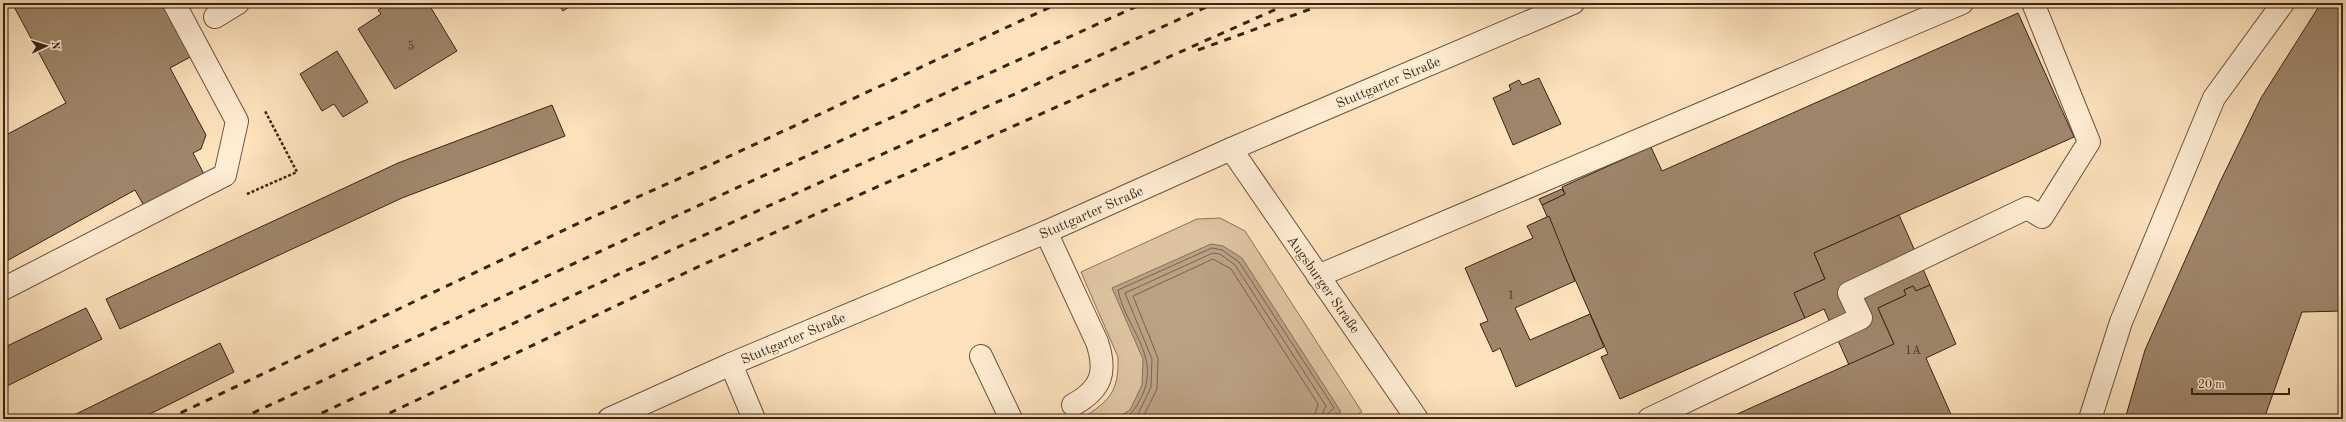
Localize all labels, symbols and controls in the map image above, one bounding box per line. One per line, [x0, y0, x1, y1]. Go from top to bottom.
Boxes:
north arrow [26, 26, 66, 66]
house number: 5 [408, 40, 415, 53]
text: N [49, 41, 60, 51]
street label: Stuttgarter Straße [1334, 55, 1443, 111]
street label: Stuttgarter Straße [1037, 184, 1145, 242]
street label: Augsburger Straße [1284, 233, 1362, 336]
house number: 1 [1508, 290, 1514, 302]
street label: Stuttgarter Straße [739, 311, 848, 367]
house number: 1A [1905, 345, 1921, 357]
scale bar [2192, 370, 2289, 396]
text: 20 m [2198, 379, 2225, 391]

